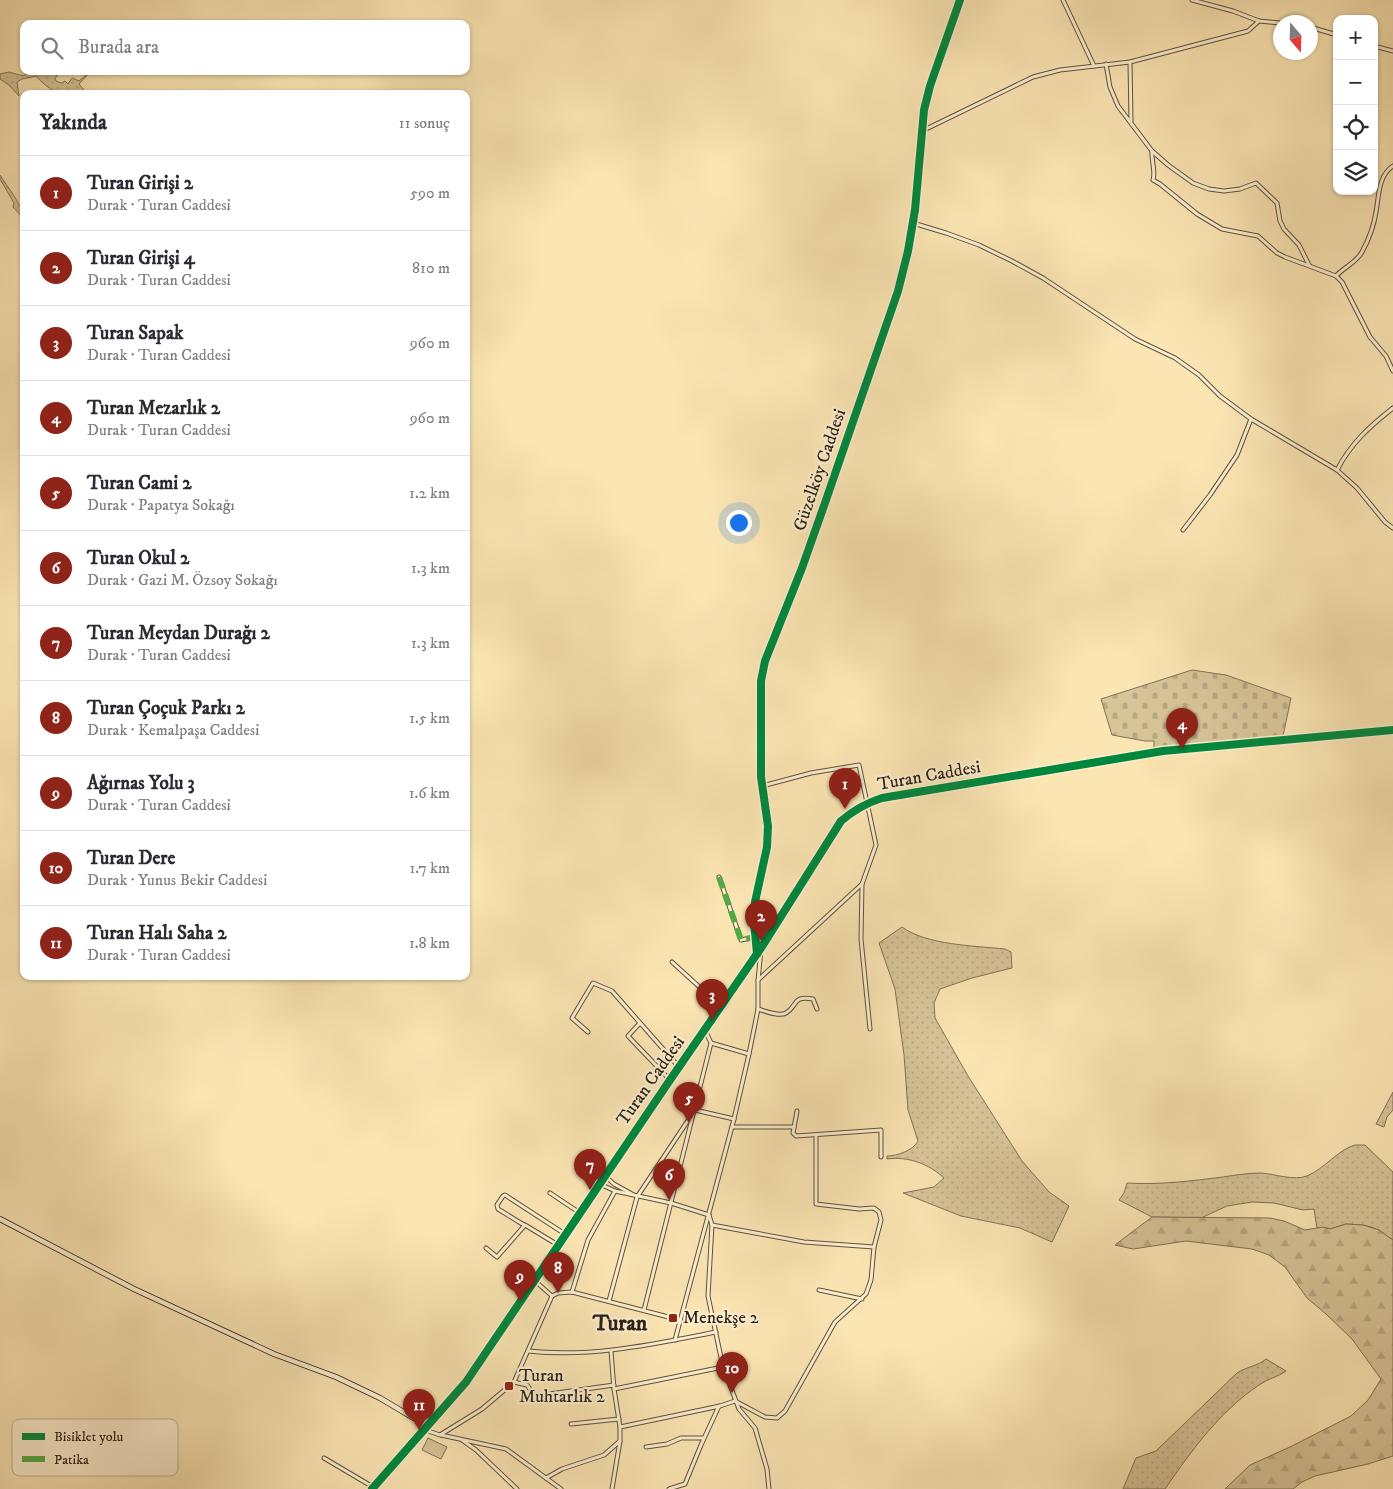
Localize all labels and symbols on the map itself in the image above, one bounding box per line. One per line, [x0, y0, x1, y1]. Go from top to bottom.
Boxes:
north arrow [1273, 15, 1318, 60]
street label: Güzelköy Caddesi [789, 406, 851, 534]
your location [726, 510, 752, 536]
pin: 4 [1166, 708, 1198, 749]
street label: Turan Caddesi [876, 756, 982, 796]
pin: 1 [829, 768, 861, 809]
pin: 2 [745, 900, 777, 941]
pin: 3 [696, 979, 728, 1020]
street label: Turan Caddesi [612, 1032, 690, 1130]
pin: 5 [673, 1082, 705, 1123]
pin: 7 [574, 1149, 606, 1190]
pin: 6 [653, 1159, 685, 1200]
pin: 8 [542, 1252, 574, 1293]
pin: 9 [504, 1260, 536, 1301]
place label: Menekşe 2 [683, 1307, 759, 1329]
district label: Turan [592, 1310, 648, 1337]
marker: Menekşe 2 [667, 1312, 679, 1324]
pin: 10 [716, 1352, 748, 1393]
place label: Turan Muhtarlık 2 [519, 1365, 605, 1408]
marker: Turan Muhtarlık 2 [503, 1380, 515, 1392]
pin: 11 [403, 1389, 435, 1430]
legend [12, 1419, 178, 1476]
text: Bisiklet yolu [54, 1428, 124, 1446]
text: Patika [54, 1451, 89, 1469]

